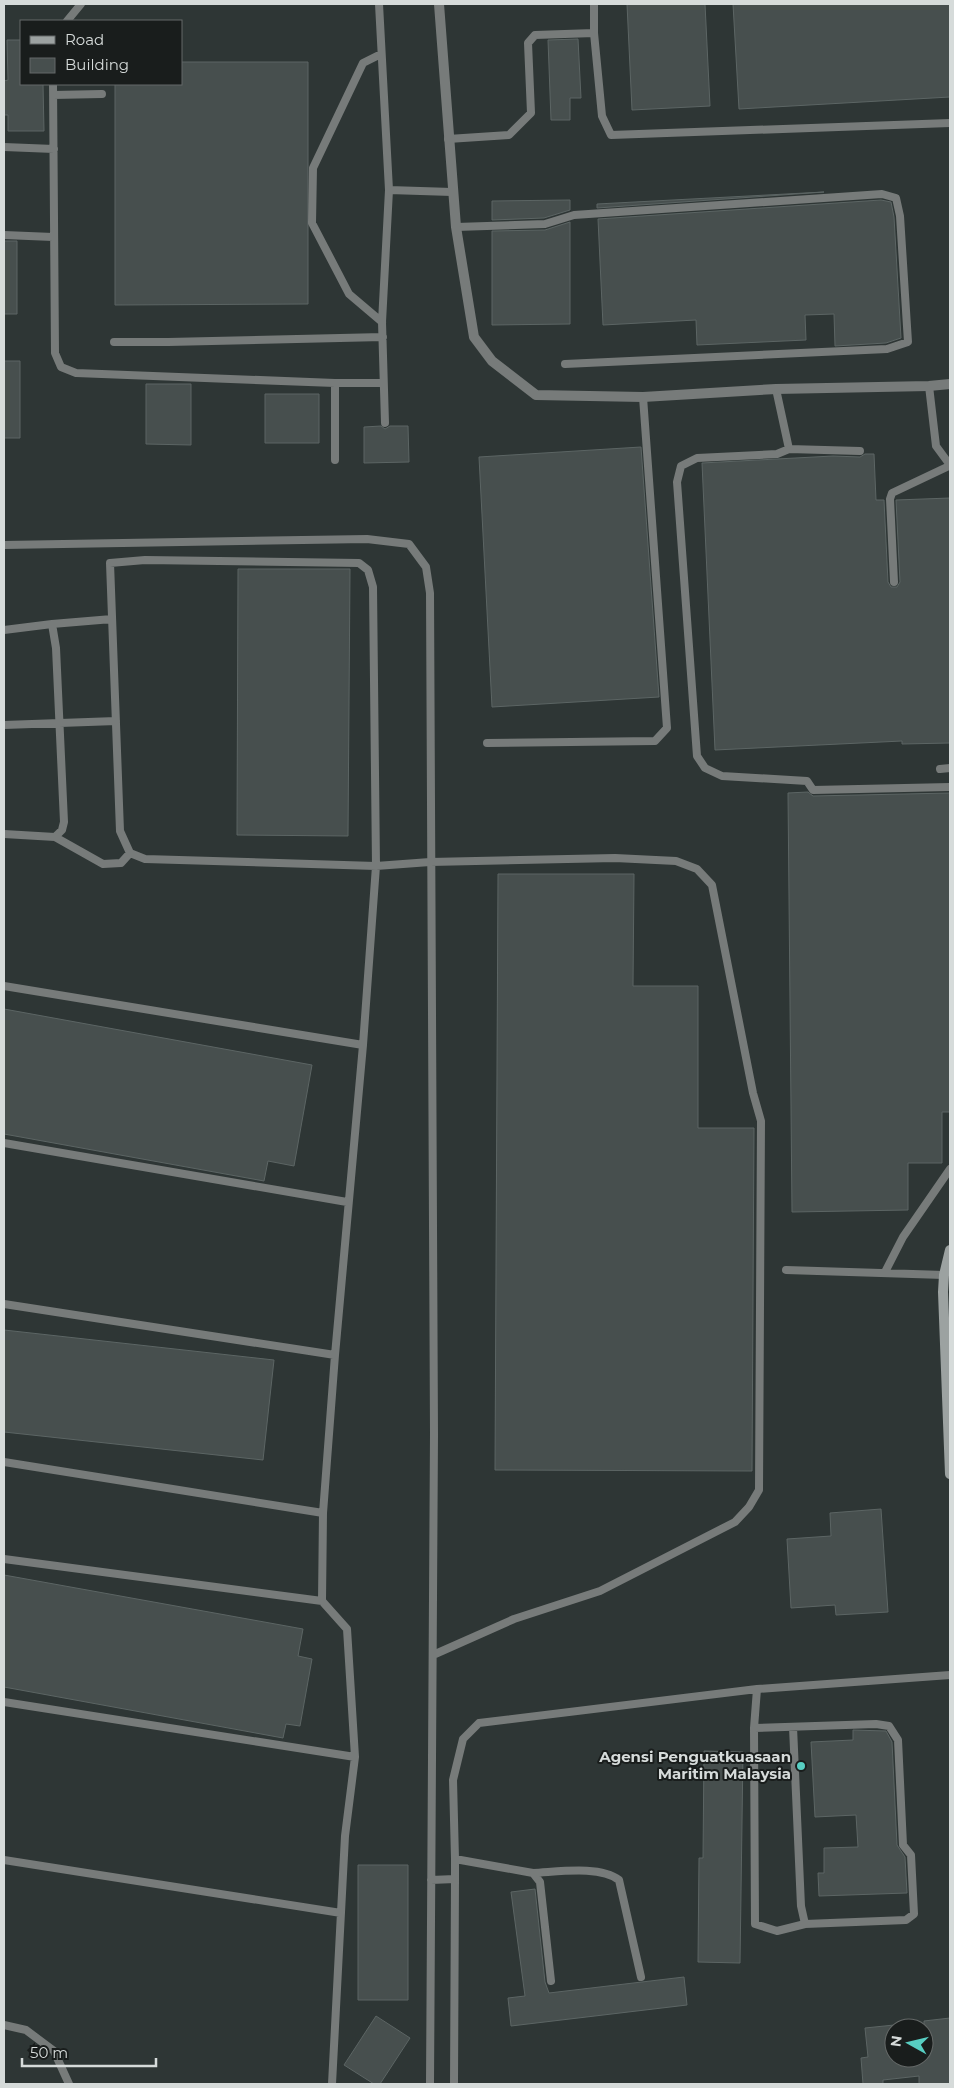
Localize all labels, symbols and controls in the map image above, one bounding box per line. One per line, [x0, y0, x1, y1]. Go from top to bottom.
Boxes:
legend [20, 20, 182, 85]
text: Road [65, 30, 104, 49]
text: Building [65, 55, 129, 74]
place label: Agensi Penguatkuasaan Maritim Malaysia [598, 1747, 791, 1783]
marker: Agensi Penguatkuasaan Maritim Malaysia [795, 1760, 807, 1772]
north arrow [884, 2018, 934, 2068]
text: N [886, 2034, 906, 2048]
scale bar [22, 2036, 156, 2068]
text: 50 m [30, 2043, 68, 2062]

